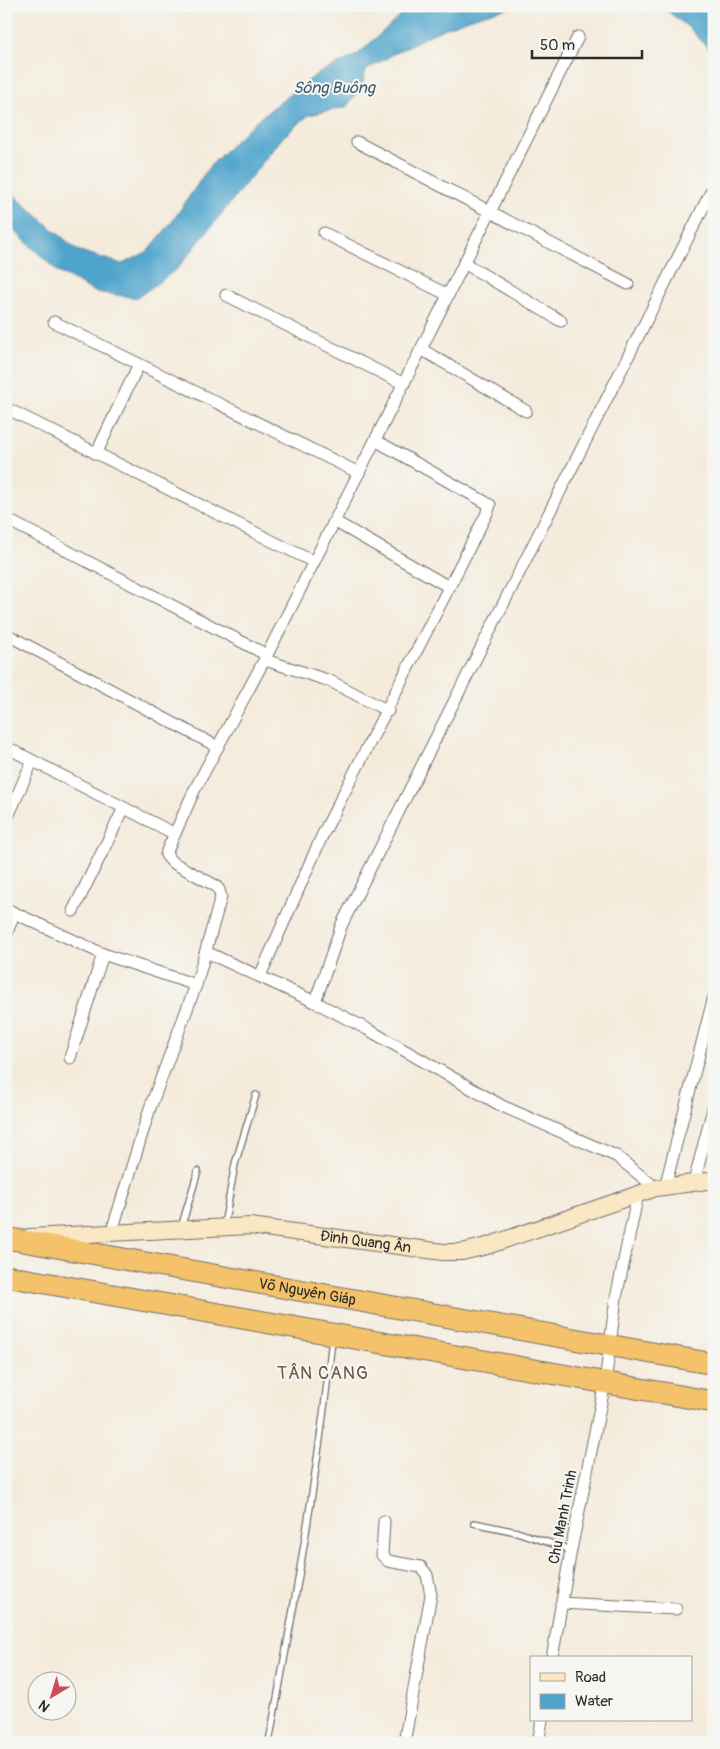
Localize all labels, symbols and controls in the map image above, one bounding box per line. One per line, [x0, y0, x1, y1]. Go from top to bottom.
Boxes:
scale bar [532, 28, 642, 60]
text: 50 m [540, 36, 575, 55]
water label: Sông Buông [293, 78, 377, 98]
street label: Đinh Quang Ân [319, 1226, 412, 1257]
street label: Võ Nguyên Giáp [257, 1274, 357, 1310]
district label: TÂN CANG [277, 1362, 369, 1385]
street label: Chu Mạnh Trinh [545, 1468, 581, 1566]
legend [530, 1656, 692, 1722]
text: Road [575, 1668, 606, 1687]
north arrow [28, 1672, 78, 1722]
text: Water [575, 1692, 614, 1711]
text: N [35, 1696, 53, 1715]

